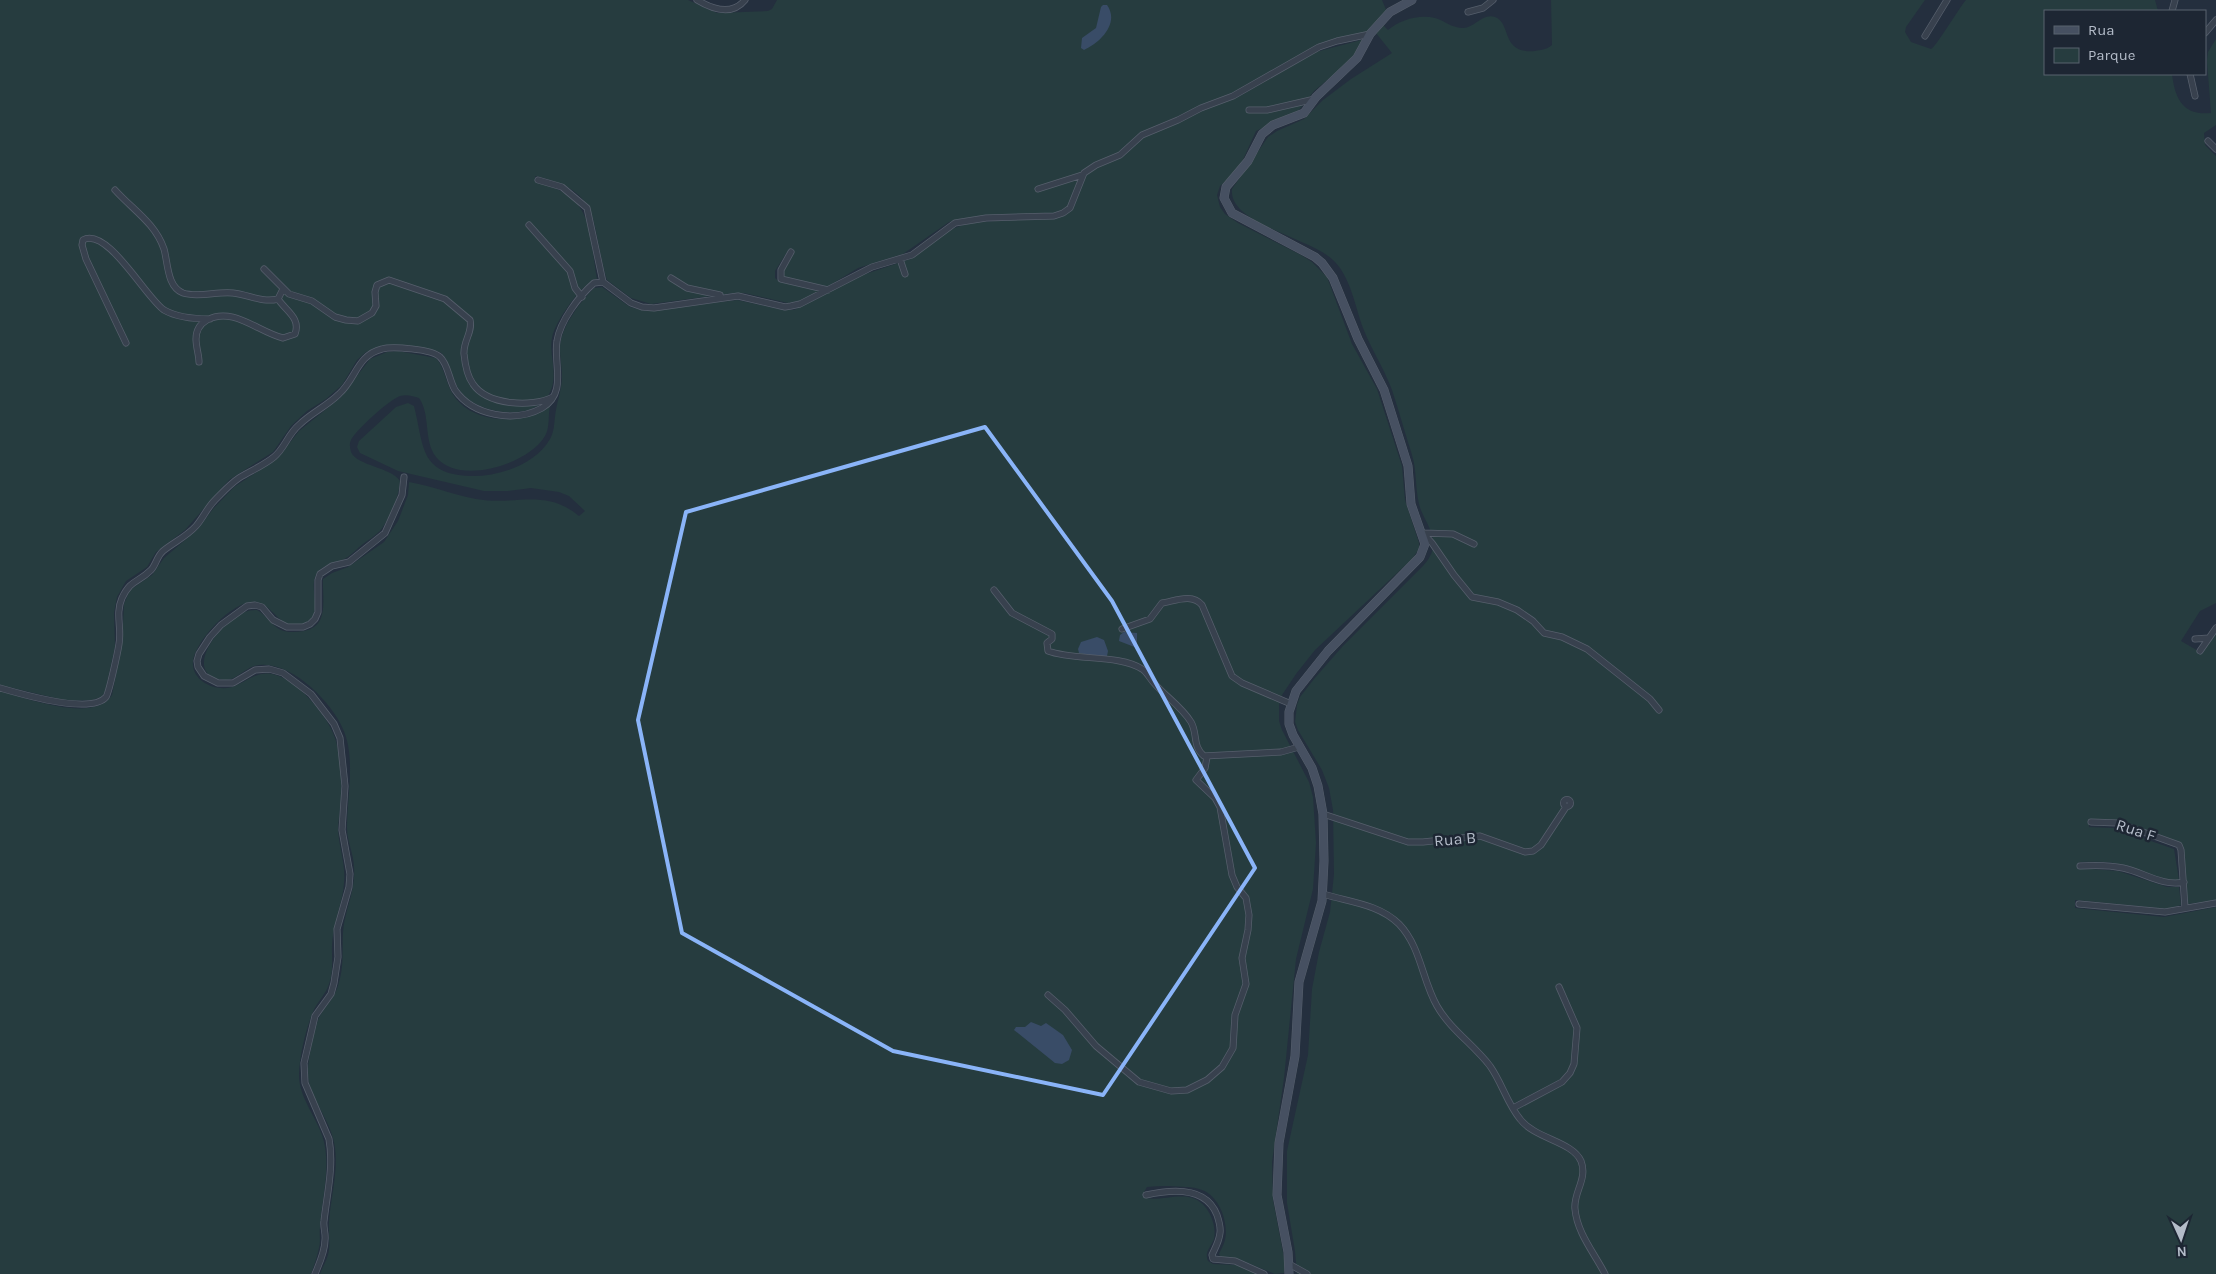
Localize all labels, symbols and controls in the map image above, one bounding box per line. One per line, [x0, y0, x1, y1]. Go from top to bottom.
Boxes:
legend [2044, 10, 2206, 75]
text: Rua [2088, 21, 2115, 39]
text: Parque [2088, 46, 2136, 64]
street label: Rua F [2114, 815, 2158, 845]
street label: Rua B [1433, 828, 1477, 850]
north arrow [2156, 1214, 2206, 1264]
text: N [2176, 1243, 2187, 1260]

